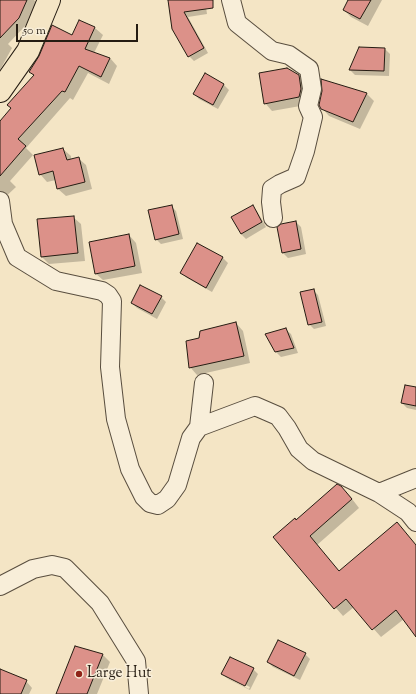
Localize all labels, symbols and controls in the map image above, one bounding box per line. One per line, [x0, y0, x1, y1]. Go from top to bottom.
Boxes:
scale bar [18, 16, 140, 42]
text: 50 m [23, 22, 46, 40]
place label: Large Hut [87, 665, 151, 683]
marker: Large Hut [74, 669, 84, 679]

